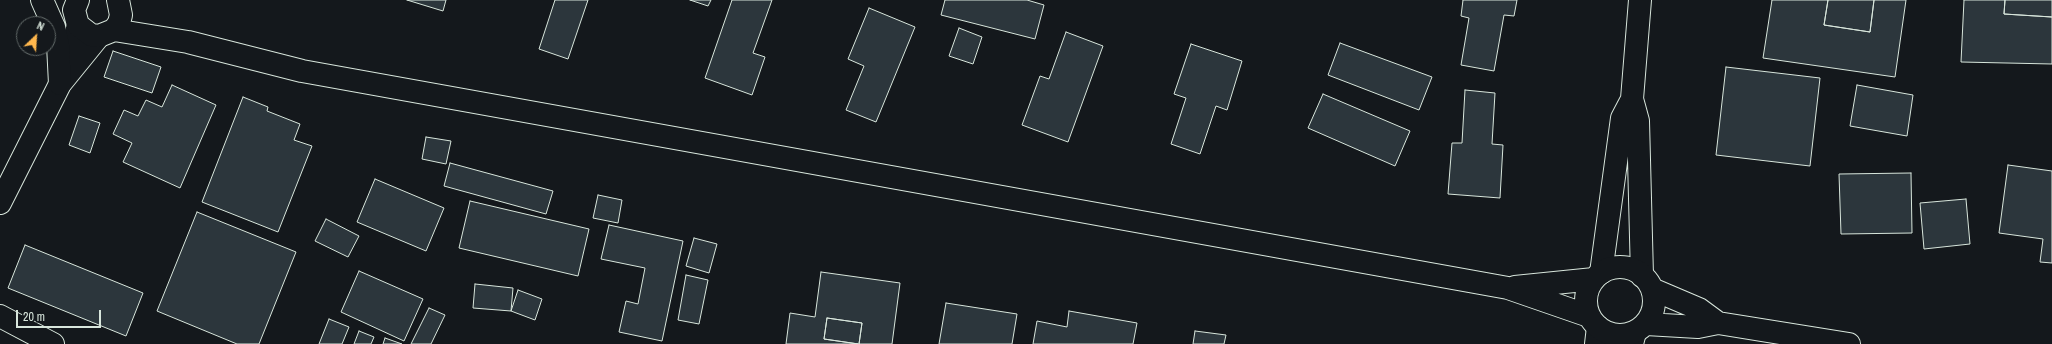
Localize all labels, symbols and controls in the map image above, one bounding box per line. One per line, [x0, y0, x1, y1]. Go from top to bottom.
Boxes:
north arrow [16, 16, 56, 56]
text: N [35, 18, 47, 34]
scale bar [18, 302, 103, 328]
text: 20 m [23, 309, 45, 325]

